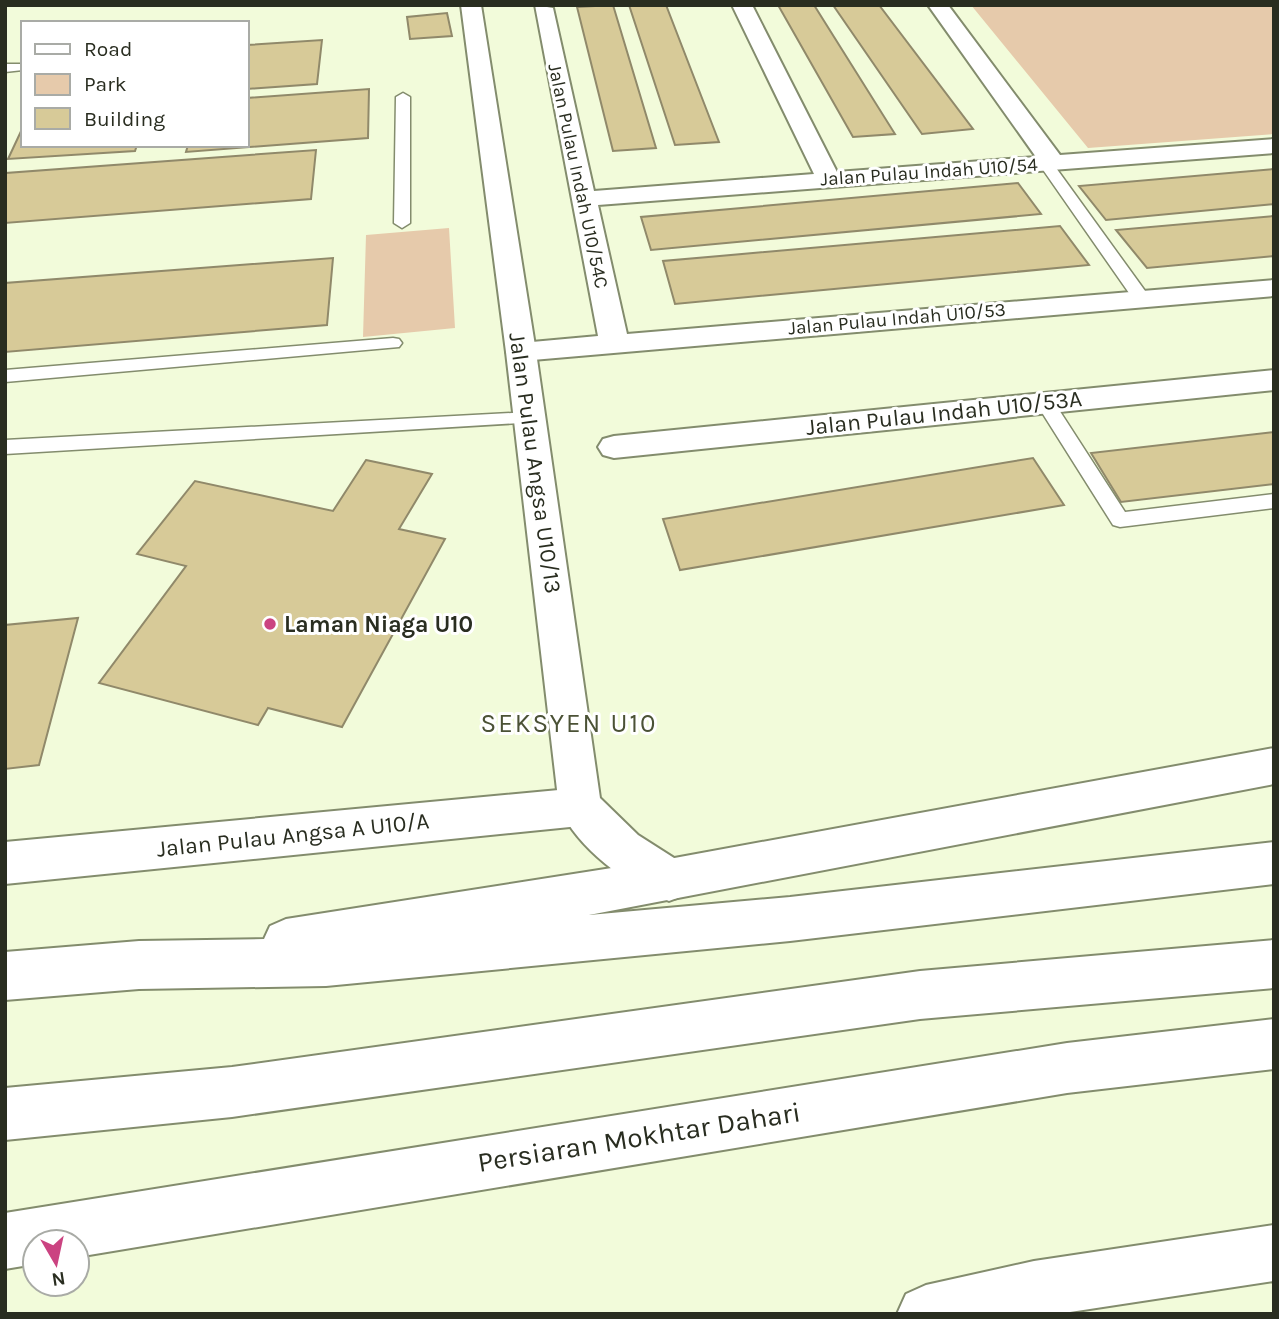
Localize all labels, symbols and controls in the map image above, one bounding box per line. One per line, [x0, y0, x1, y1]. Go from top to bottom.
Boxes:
legend [21, 21, 248, 147]
text: Road [84, 37, 132, 61]
street label: Jalan Pulau Indah U10/54C [543, 62, 613, 290]
text: Park [84, 72, 127, 96]
text: Building [84, 107, 165, 131]
street label: Jalan Pulau Indah U10/54 [820, 153, 1039, 191]
street label: Jalan Pulau Indah U10/53 [787, 299, 1007, 339]
street label: Jalan Pulau Angsa U10/13 [503, 331, 567, 595]
street label: Jalan Pulau Indah U10/53A [805, 385, 1083, 441]
place label: Laman Niaga U10 [284, 611, 473, 638]
marker: Laman Niaga U10 [262, 616, 278, 632]
district label: SEKSYEN U10 [481, 708, 658, 739]
street label: Jalan Pulau Angsa A U10/A [155, 807, 431, 863]
street label: Persiaran Mokhtar Dahari [475, 1095, 803, 1179]
north arrow [21, 1228, 91, 1298]
text: N [50, 1267, 67, 1291]

